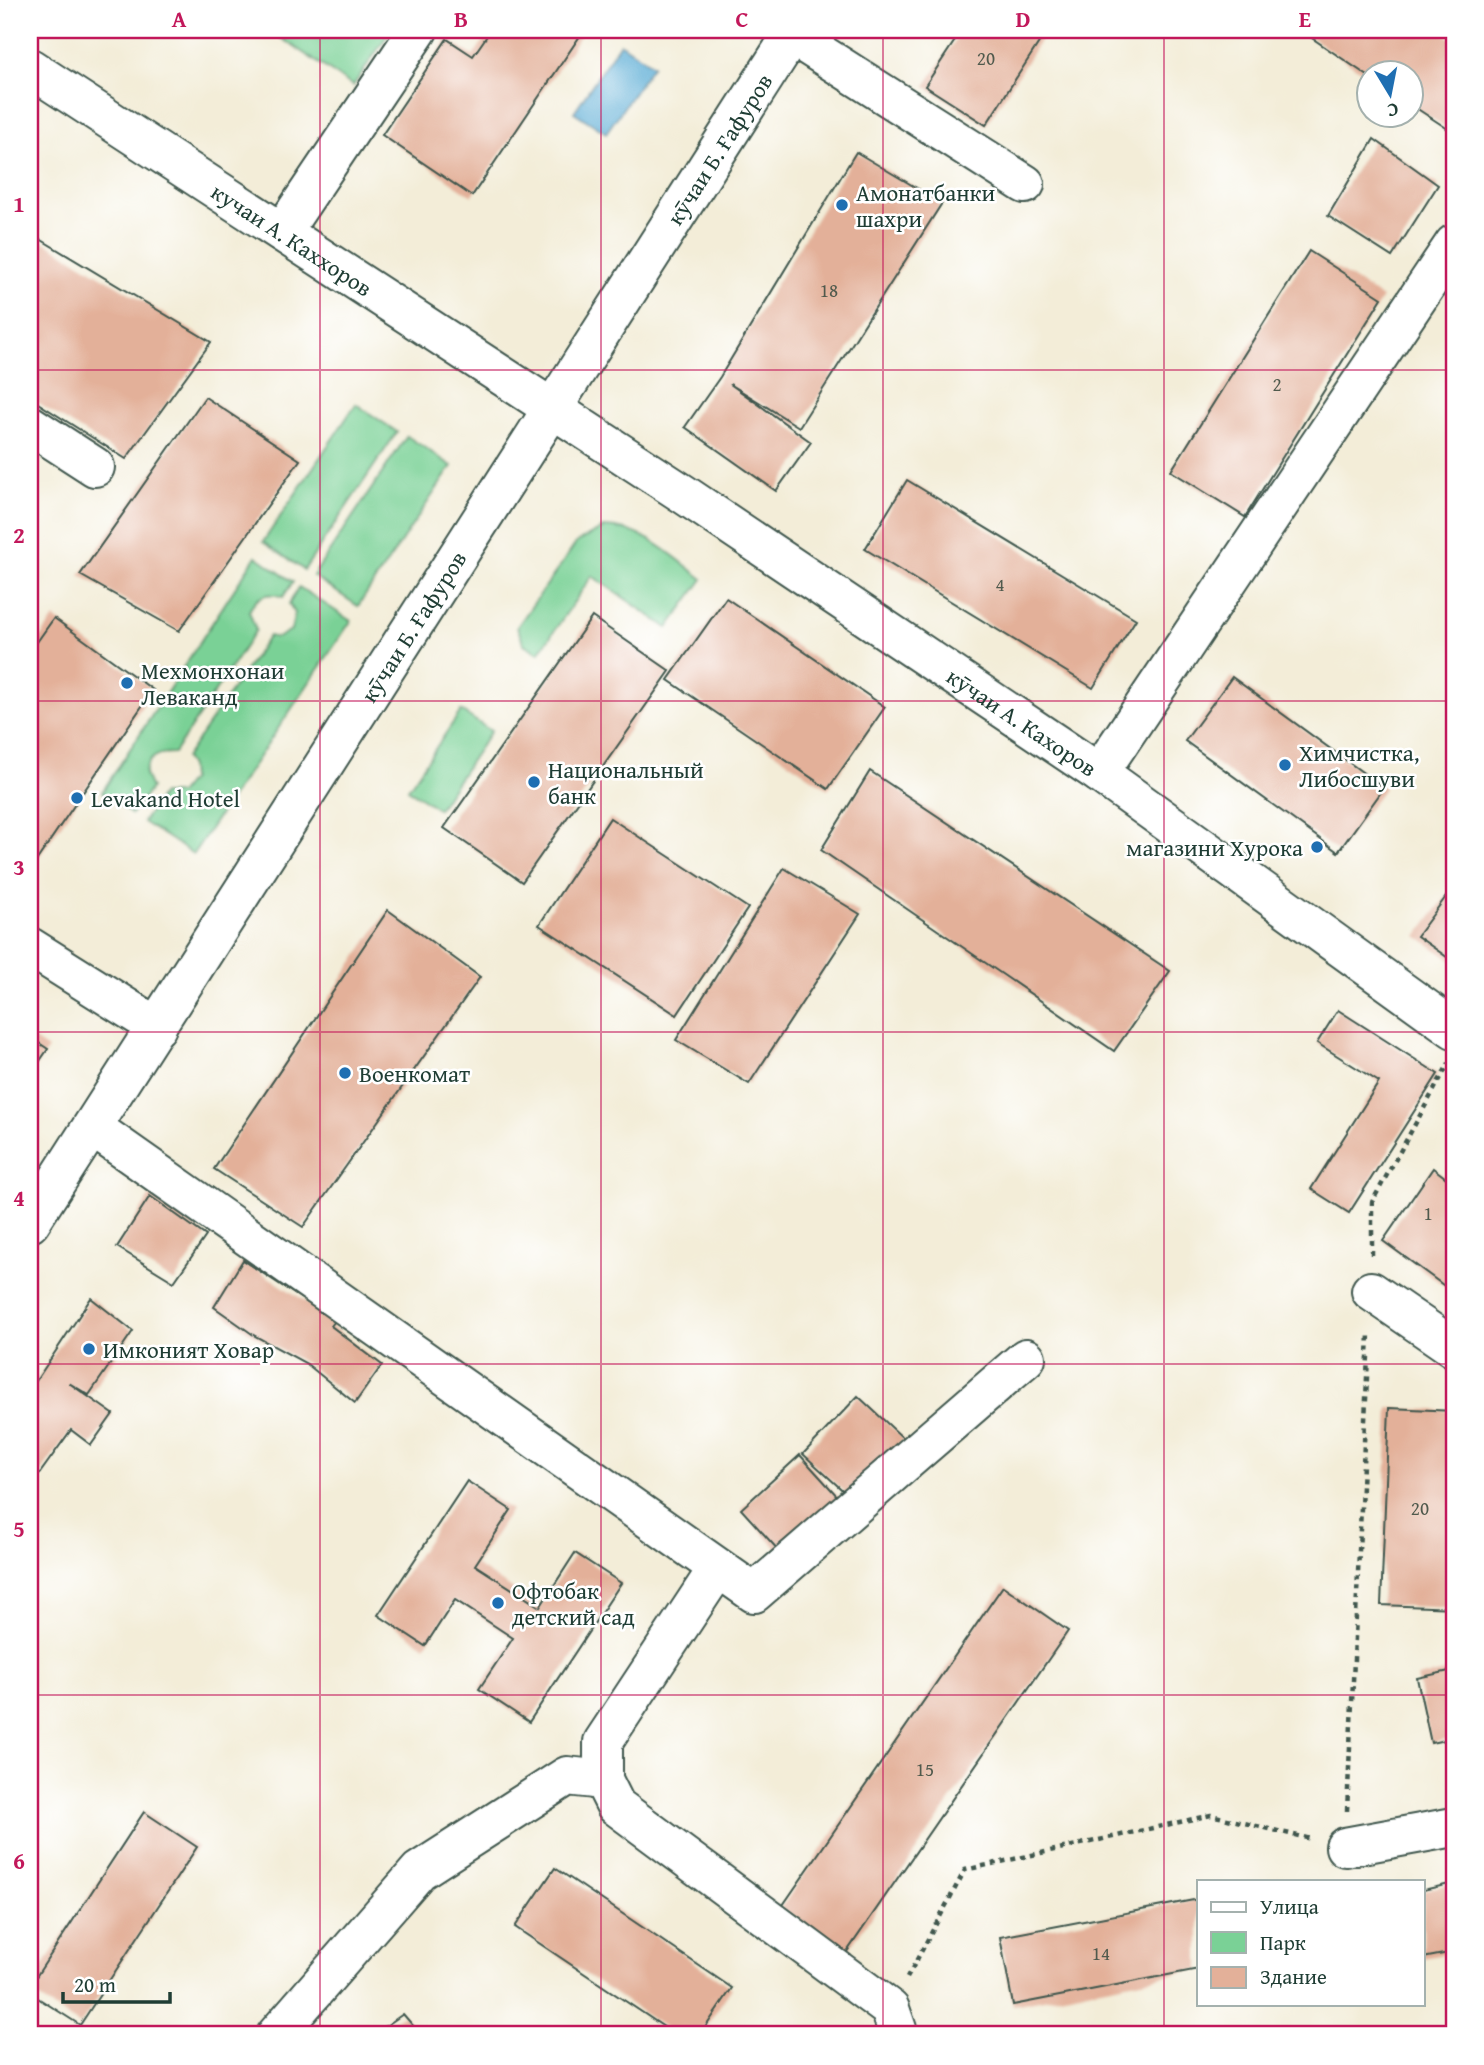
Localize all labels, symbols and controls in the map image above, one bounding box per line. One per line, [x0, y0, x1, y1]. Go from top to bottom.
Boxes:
text: A [172, 2, 187, 35]
text: B [454, 2, 468, 35]
text: C [735, 2, 749, 35]
text: D [1016, 2, 1031, 35]
text: E [1299, 2, 1311, 35]
house number: 20 [977, 44, 995, 72]
north arrow [1354, 60, 1424, 130]
street label: кӯчаи Б. Ғафуров [658, 67, 780, 231]
text: С [1385, 96, 1401, 126]
street label: кучаи А. Каххоров [205, 174, 379, 304]
place label: Амонатбанки шахри [856, 176, 996, 235]
text: 1 [13, 187, 25, 220]
marker: Амонатбанки шахри [834, 197, 850, 213]
house number: 18 [820, 276, 838, 304]
house number: 2 [1272, 370, 1282, 398]
text: 2 [13, 518, 25, 551]
street label: кӯчаи Б. Ғафуров [352, 544, 474, 708]
house number: 4 [995, 570, 1005, 598]
place label: Мехмонхонаи Леваканд [141, 654, 285, 713]
street label: кӯчаи А. Кахоров [941, 659, 1104, 784]
marker: Мехмонхонаи Леваканд [119, 675, 135, 691]
place label: Химчистка, Либосшуви [1299, 736, 1419, 795]
place label: Национальный банк [548, 753, 704, 812]
marker: Химчистка, Либосшуви [1277, 757, 1293, 773]
marker: Национальный банк [526, 774, 542, 790]
place label: Levakand Hotel [91, 782, 240, 815]
marker: Levakand Hotel [69, 790, 85, 806]
place label: магазини Хурока [1126, 831, 1303, 864]
marker: магазини Хурока [1309, 839, 1325, 855]
text: 3 [13, 850, 25, 883]
place label: Военкомат [359, 1057, 470, 1090]
marker: Военкомат [337, 1065, 353, 1081]
text: 4 [13, 1181, 25, 1214]
house number: 1 [1423, 1199, 1433, 1227]
place label: Имконият Ховар [103, 1333, 274, 1366]
marker: Имконият Ховар [81, 1341, 97, 1357]
house number: 20 [1411, 1494, 1429, 1522]
text: 5 [13, 1512, 25, 1545]
place label: Офтобак детский сад [512, 1574, 635, 1633]
marker: Офтобак детский сад [490, 1595, 506, 1611]
house number: 15 [916, 1755, 934, 1783]
text: 6 [13, 1844, 25, 1877]
legend [1197, 1880, 1424, 2006]
text: Улица [1260, 1891, 1319, 1922]
text: Парк [1260, 1927, 1306, 1958]
house number: 14 [1092, 1939, 1110, 1967]
scale bar [63, 1960, 170, 2004]
text: Здание [1260, 1961, 1327, 1992]
text: 20 m [74, 1969, 116, 2000]

